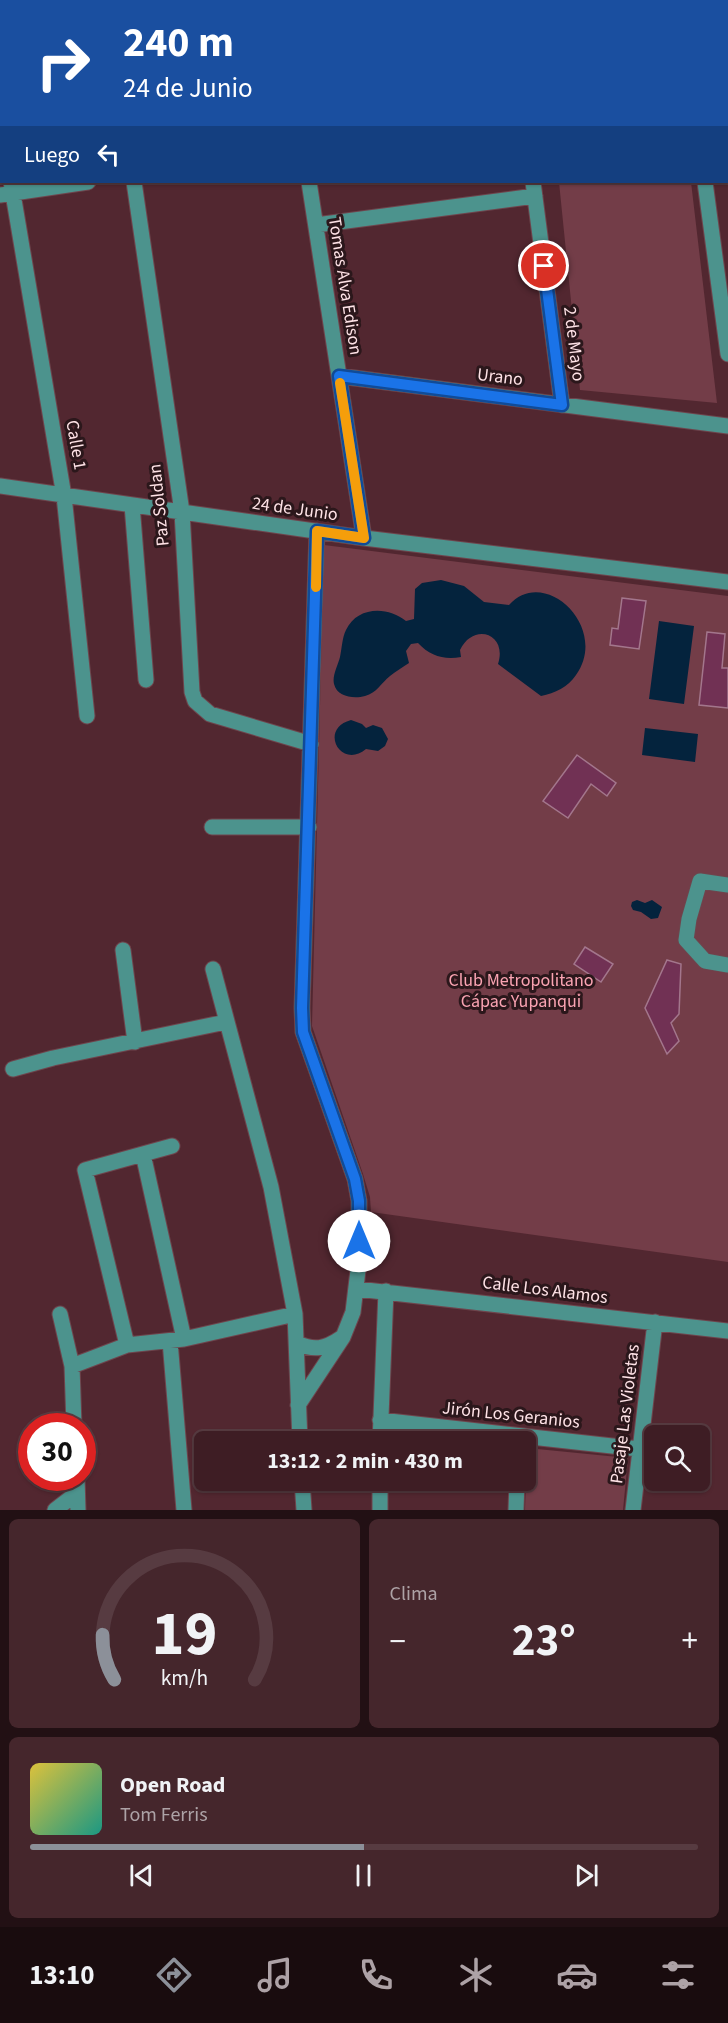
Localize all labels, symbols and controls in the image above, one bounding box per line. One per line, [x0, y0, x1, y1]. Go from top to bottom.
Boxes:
text: 240 m [123, 13, 234, 73]
icon: right [24, 24, 102, 102]
text: 24 de Junio [123, 69, 253, 108]
icon: left [92, 138, 125, 171]
text: Luego [24, 139, 80, 171]
street label: Tomas Alva Edison [322, 215, 368, 357]
pin [518, 240, 569, 291]
icon: arrive [527, 249, 560, 282]
street label: 2 de Mayo [557, 305, 591, 383]
street label: Urano [476, 362, 524, 392]
street label: Calle 1 [59, 418, 93, 472]
street label: Paz Soldan [142, 463, 176, 547]
street label: 24 de Junio [250, 491, 340, 527]
park label: Club Metropolitano Cápac Yupanqui [448, 968, 594, 1014]
position arrow [327, 1209, 391, 1273]
street label: Calle Los Alamos [481, 1270, 609, 1310]
street label: Pasaje Las Violetas [604, 1343, 646, 1485]
street label: Jirón Los Geranios [441, 1395, 581, 1435]
speed limit sign: 30 [18, 1413, 96, 1491]
map controls [644, 1425, 710, 1491]
button: search [644, 1425, 710, 1491]
text: 13:12 · 2 min · 430 m [267, 1445, 463, 1477]
text: Clima [390, 1580, 438, 1608]
text: 19 [151, 1590, 217, 1679]
text: 23° [512, 1609, 576, 1673]
text: − [390, 1618, 406, 1665]
text: + [682, 1618, 698, 1665]
text: km/h [160, 1664, 208, 1695]
text: Open Road [120, 1769, 225, 1801]
text: Tom Ferris [120, 1801, 208, 1829]
icon: previous [125, 1859, 158, 1892]
icon: pause [347, 1859, 380, 1892]
icon: next [570, 1859, 603, 1892]
icon: directions [153, 1954, 195, 1996]
icon: music [254, 1954, 296, 1996]
icon: phone [355, 1954, 397, 1996]
icon: climate [455, 1954, 497, 1996]
icon: car [556, 1954, 598, 1996]
icon: filters [657, 1954, 699, 1996]
text: 13:10 [29, 1956, 94, 1995]

